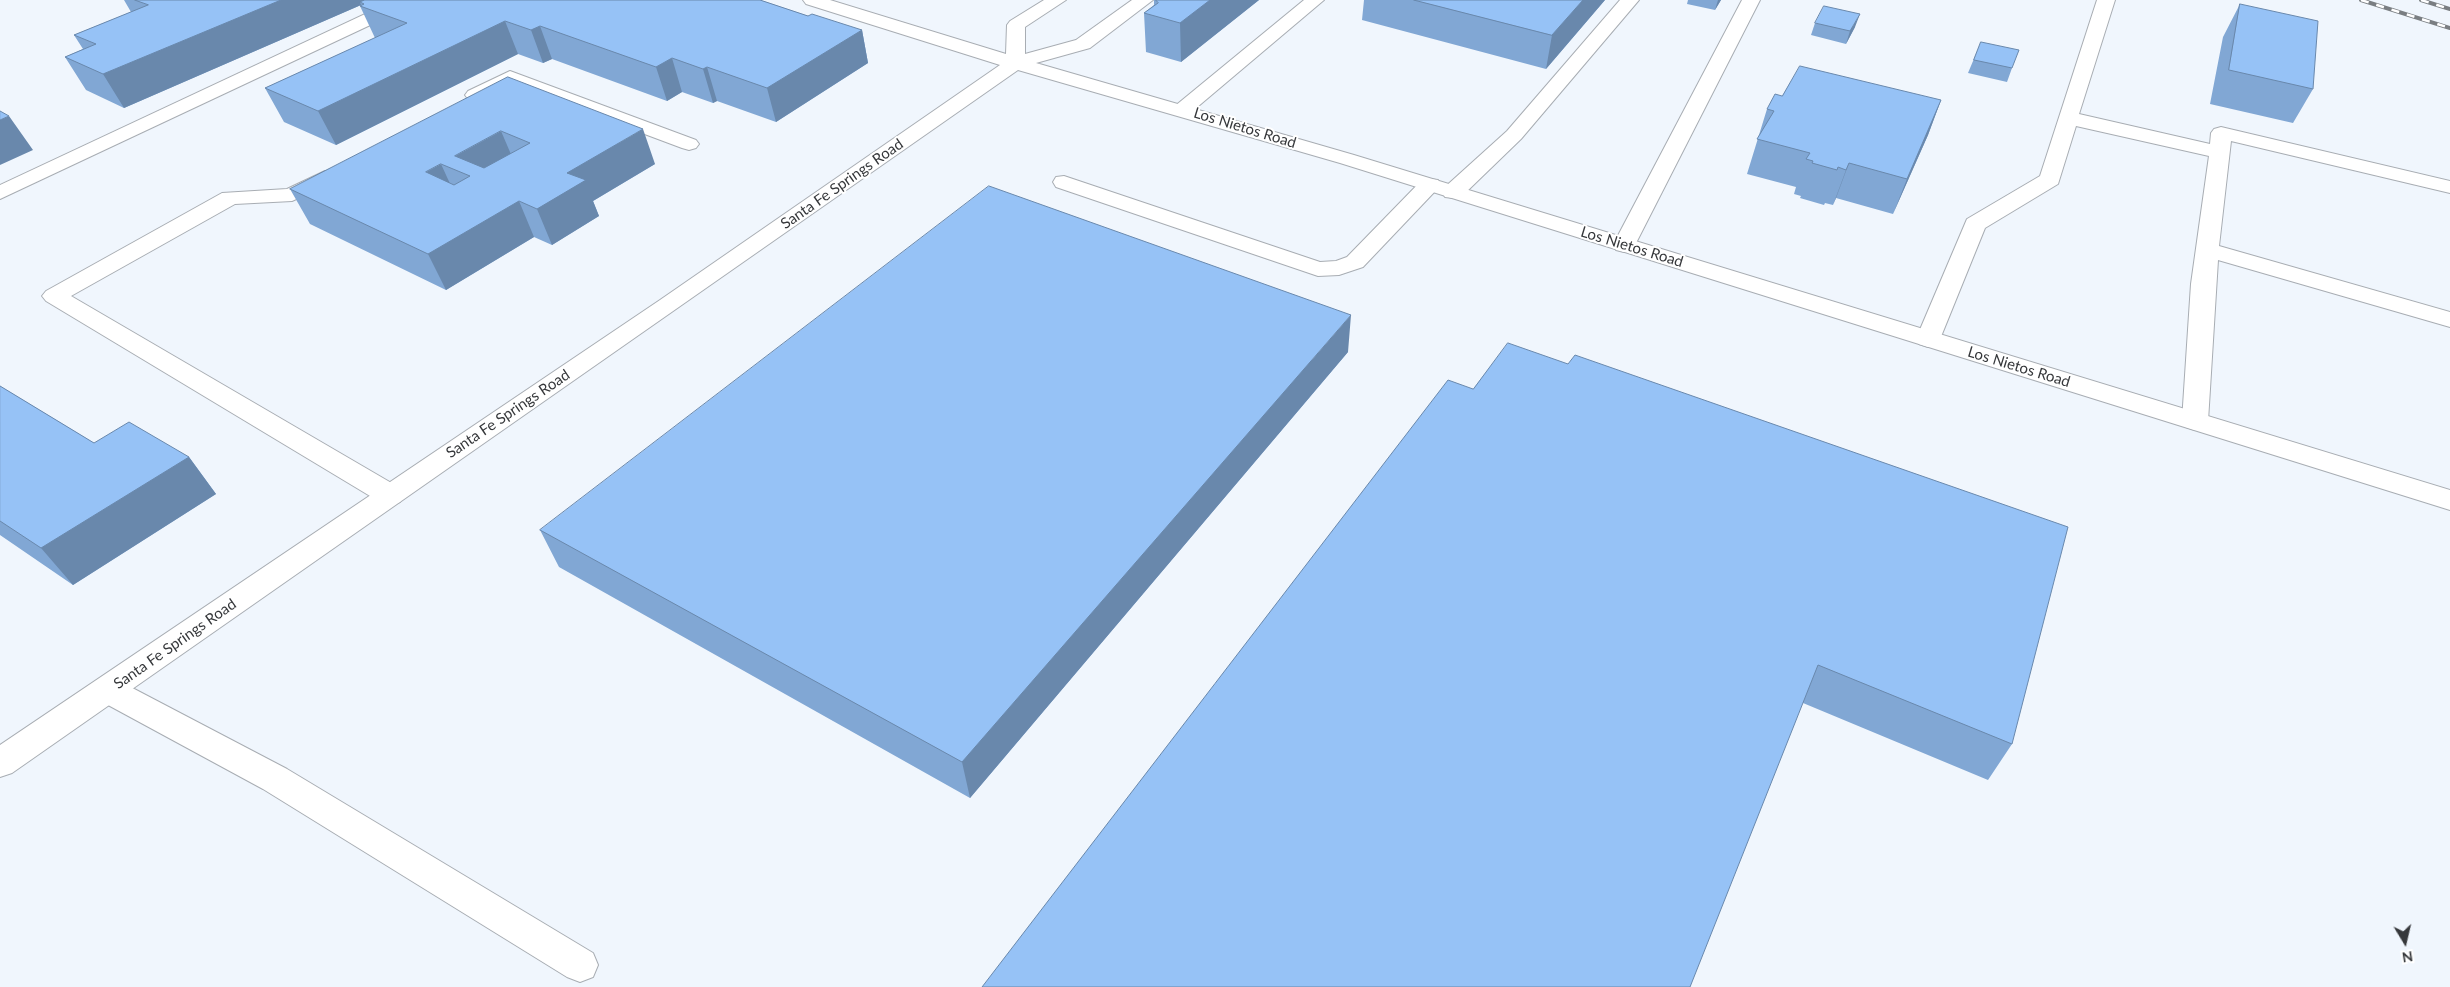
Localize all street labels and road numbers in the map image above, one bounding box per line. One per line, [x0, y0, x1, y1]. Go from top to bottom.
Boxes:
street label: Los Nietos Road [1192, 104, 1298, 152]
street label: Santa Fe Springs Road [777, 135, 907, 233]
street label: Los Nietos Road [1579, 223, 1685, 271]
street label: Los Nietos Road [1966, 343, 2072, 391]
street label: Santa Fe Springs Road [443, 366, 573, 462]
street label: Santa Fe Springs Road [110, 595, 240, 693]

